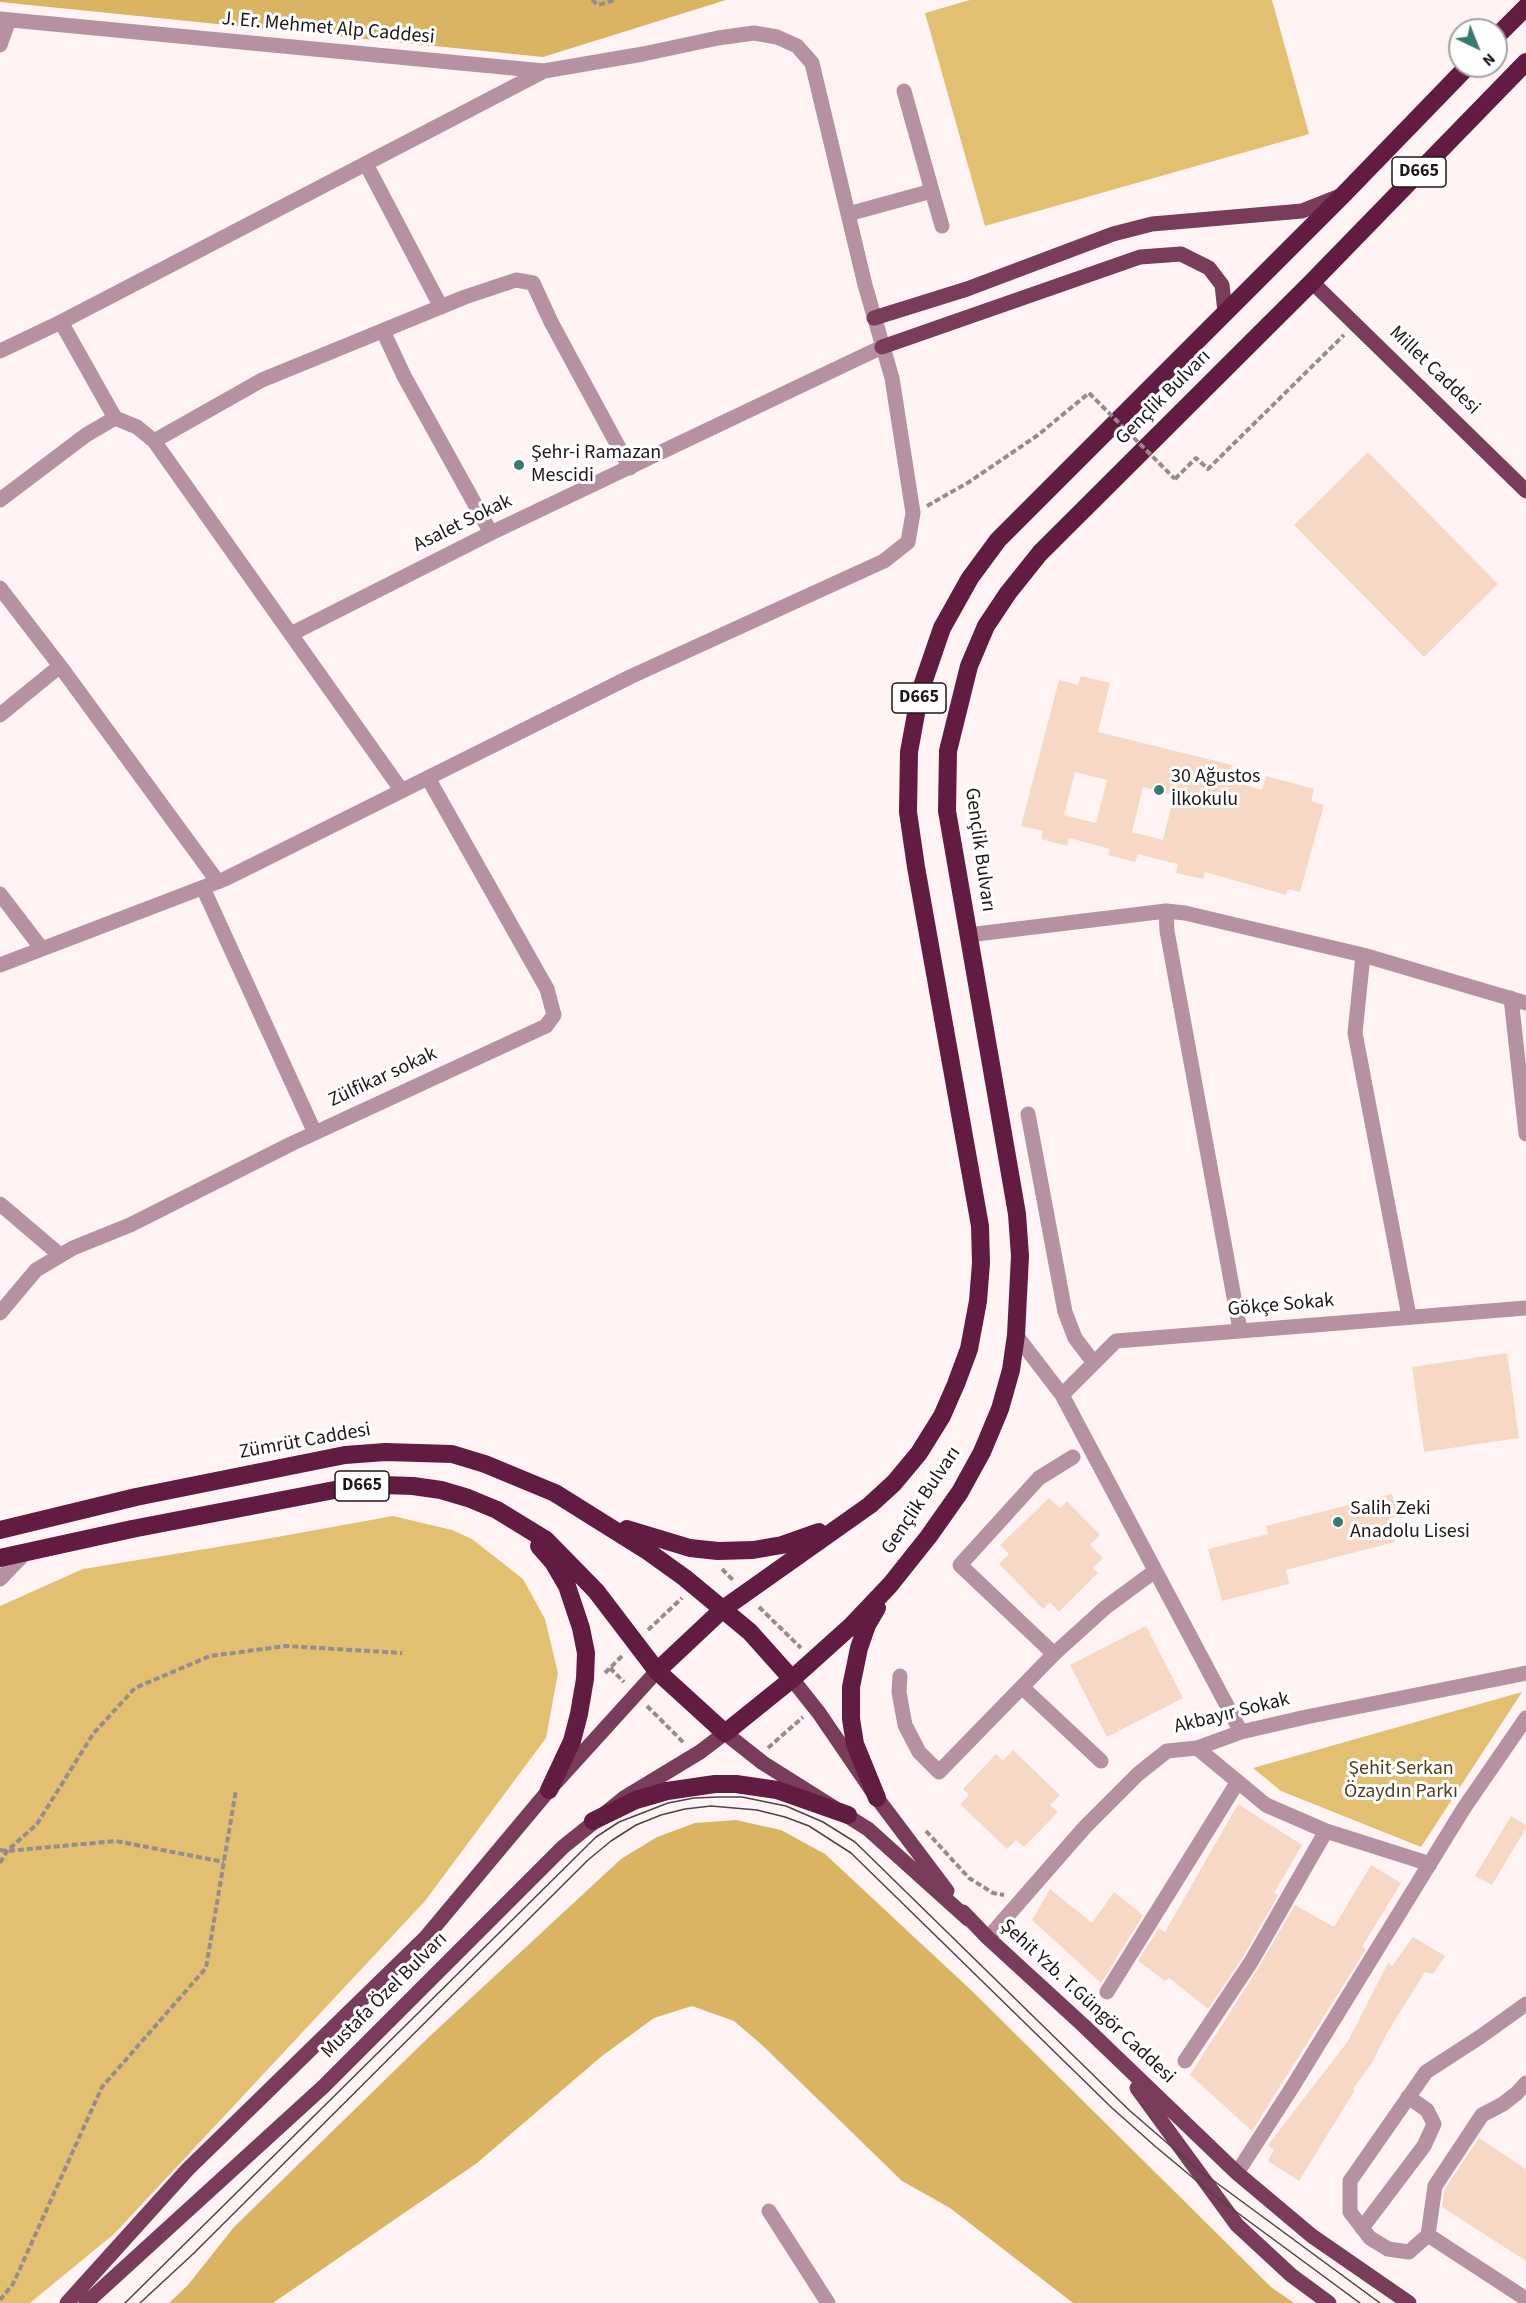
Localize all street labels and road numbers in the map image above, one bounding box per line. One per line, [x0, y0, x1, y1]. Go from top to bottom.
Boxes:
street label: J. Er. Mehmet Alp Caddesi [220, 8, 436, 50]
road number: D665 [1392, 157, 1446, 187]
street label: Millet Caddesi [1384, 322, 1484, 420]
street label: Gençlik Bulvarı [1111, 345, 1217, 451]
street label: Asalet Sokak [410, 490, 516, 558]
road number: D665 [892, 683, 946, 713]
street label: Gençlik Bulvarı [958, 786, 1000, 914]
street label: Zülfikar sokak [325, 1042, 441, 1114]
street label: Gökçe Sokak [1227, 1289, 1335, 1323]
street label: Zümrüt Caddesi [237, 1419, 373, 1465]
street label: Gençlik Bulvarı [877, 1443, 967, 1559]
road number: D665 [335, 1471, 389, 1501]
street label: Akbayır Sokak [1172, 1688, 1292, 1740]
street label: Şehit Yzb. T.Güngör Caddesi [995, 1915, 1179, 2089]
street label: Mustafa Özel Bulvarı [317, 1928, 453, 2064]

